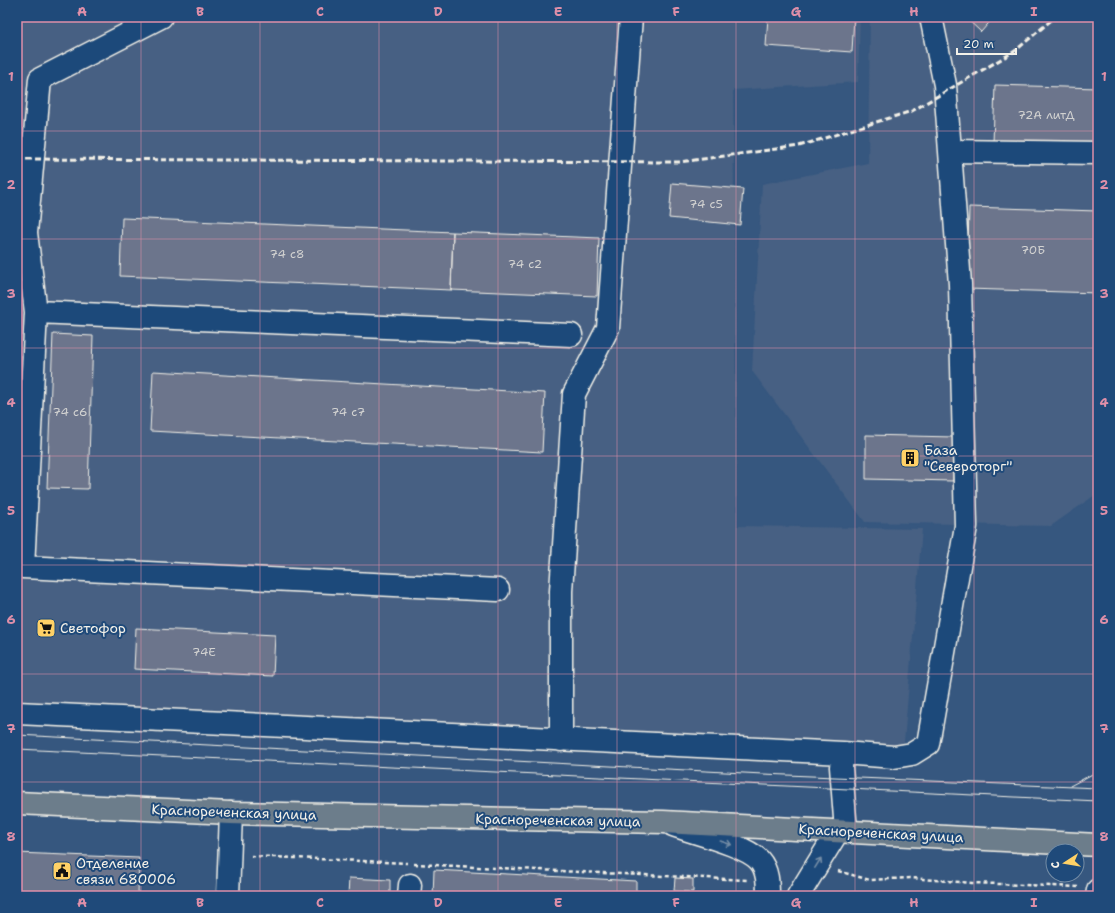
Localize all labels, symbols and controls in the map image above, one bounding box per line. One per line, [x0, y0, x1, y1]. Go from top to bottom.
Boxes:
text: A [77, 3, 87, 20]
text: B [196, 3, 204, 20]
text: C [316, 3, 324, 20]
text: D [433, 3, 443, 20]
text: E [554, 3, 563, 20]
text: F [672, 3, 680, 20]
text: G [791, 3, 802, 20]
text: H [909, 3, 919, 20]
text: I [1030, 3, 1038, 20]
scale bar [957, 30, 1016, 56]
text: 20 m [963, 36, 994, 52]
text: 1 [8, 68, 14, 85]
text: 1 [1101, 68, 1107, 85]
house number: 72А литД [1018, 107, 1074, 123]
text: 2 [6, 176, 16, 193]
text: 2 [1099, 176, 1109, 193]
house number: 74 с5 [689, 196, 723, 212]
house number: 70Б [1021, 242, 1045, 258]
house number: 74 с8 [270, 246, 304, 262]
house number: 74 с2 [508, 256, 542, 272]
text: 3 [6, 285, 16, 302]
text: 3 [1099, 285, 1109, 302]
text: 4 [6, 394, 16, 411]
text: 4 [1099, 394, 1109, 411]
house number: 74 с6 [53, 404, 87, 420]
house number: 74 с7 [331, 404, 365, 420]
place label: База "Североторг" [924, 441, 1013, 475]
building icon: База "Североторг" [899, 447, 921, 469]
text: 5 [7, 502, 15, 519]
text: 5 [1100, 502, 1108, 519]
text: 6 [6, 611, 16, 628]
text: 6 [1099, 611, 1109, 628]
supermarket icon: Светофор [35, 617, 57, 639]
place label: Светофор [60, 619, 126, 637]
house number: 74Е [192, 644, 216, 660]
text: 7 [6, 720, 16, 737]
text: 7 [1099, 720, 1109, 737]
street label: Краснореченская улица [151, 800, 317, 824]
street label: Краснореченская улица [475, 810, 641, 830]
street label: Краснореченская улица [798, 820, 964, 846]
text: 8 [6, 828, 16, 845]
text: 8 [1099, 828, 1109, 845]
one-way arrow [720, 840, 732, 848]
north arrow [1045, 843, 1085, 883]
place label: Отделение связи 680006 [76, 854, 176, 888]
one-way arrow [814, 858, 822, 869]
public building icon: Отделение связи 680006 [51, 860, 73, 882]
text: С [1048, 860, 1064, 870]
text: A [77, 894, 87, 911]
text: B [196, 894, 204, 911]
text: C [316, 894, 324, 911]
text: D [433, 894, 443, 911]
text: E [554, 894, 563, 911]
text: F [672, 894, 680, 911]
text: G [791, 894, 802, 911]
text: H [909, 894, 919, 911]
text: I [1030, 894, 1038, 911]

